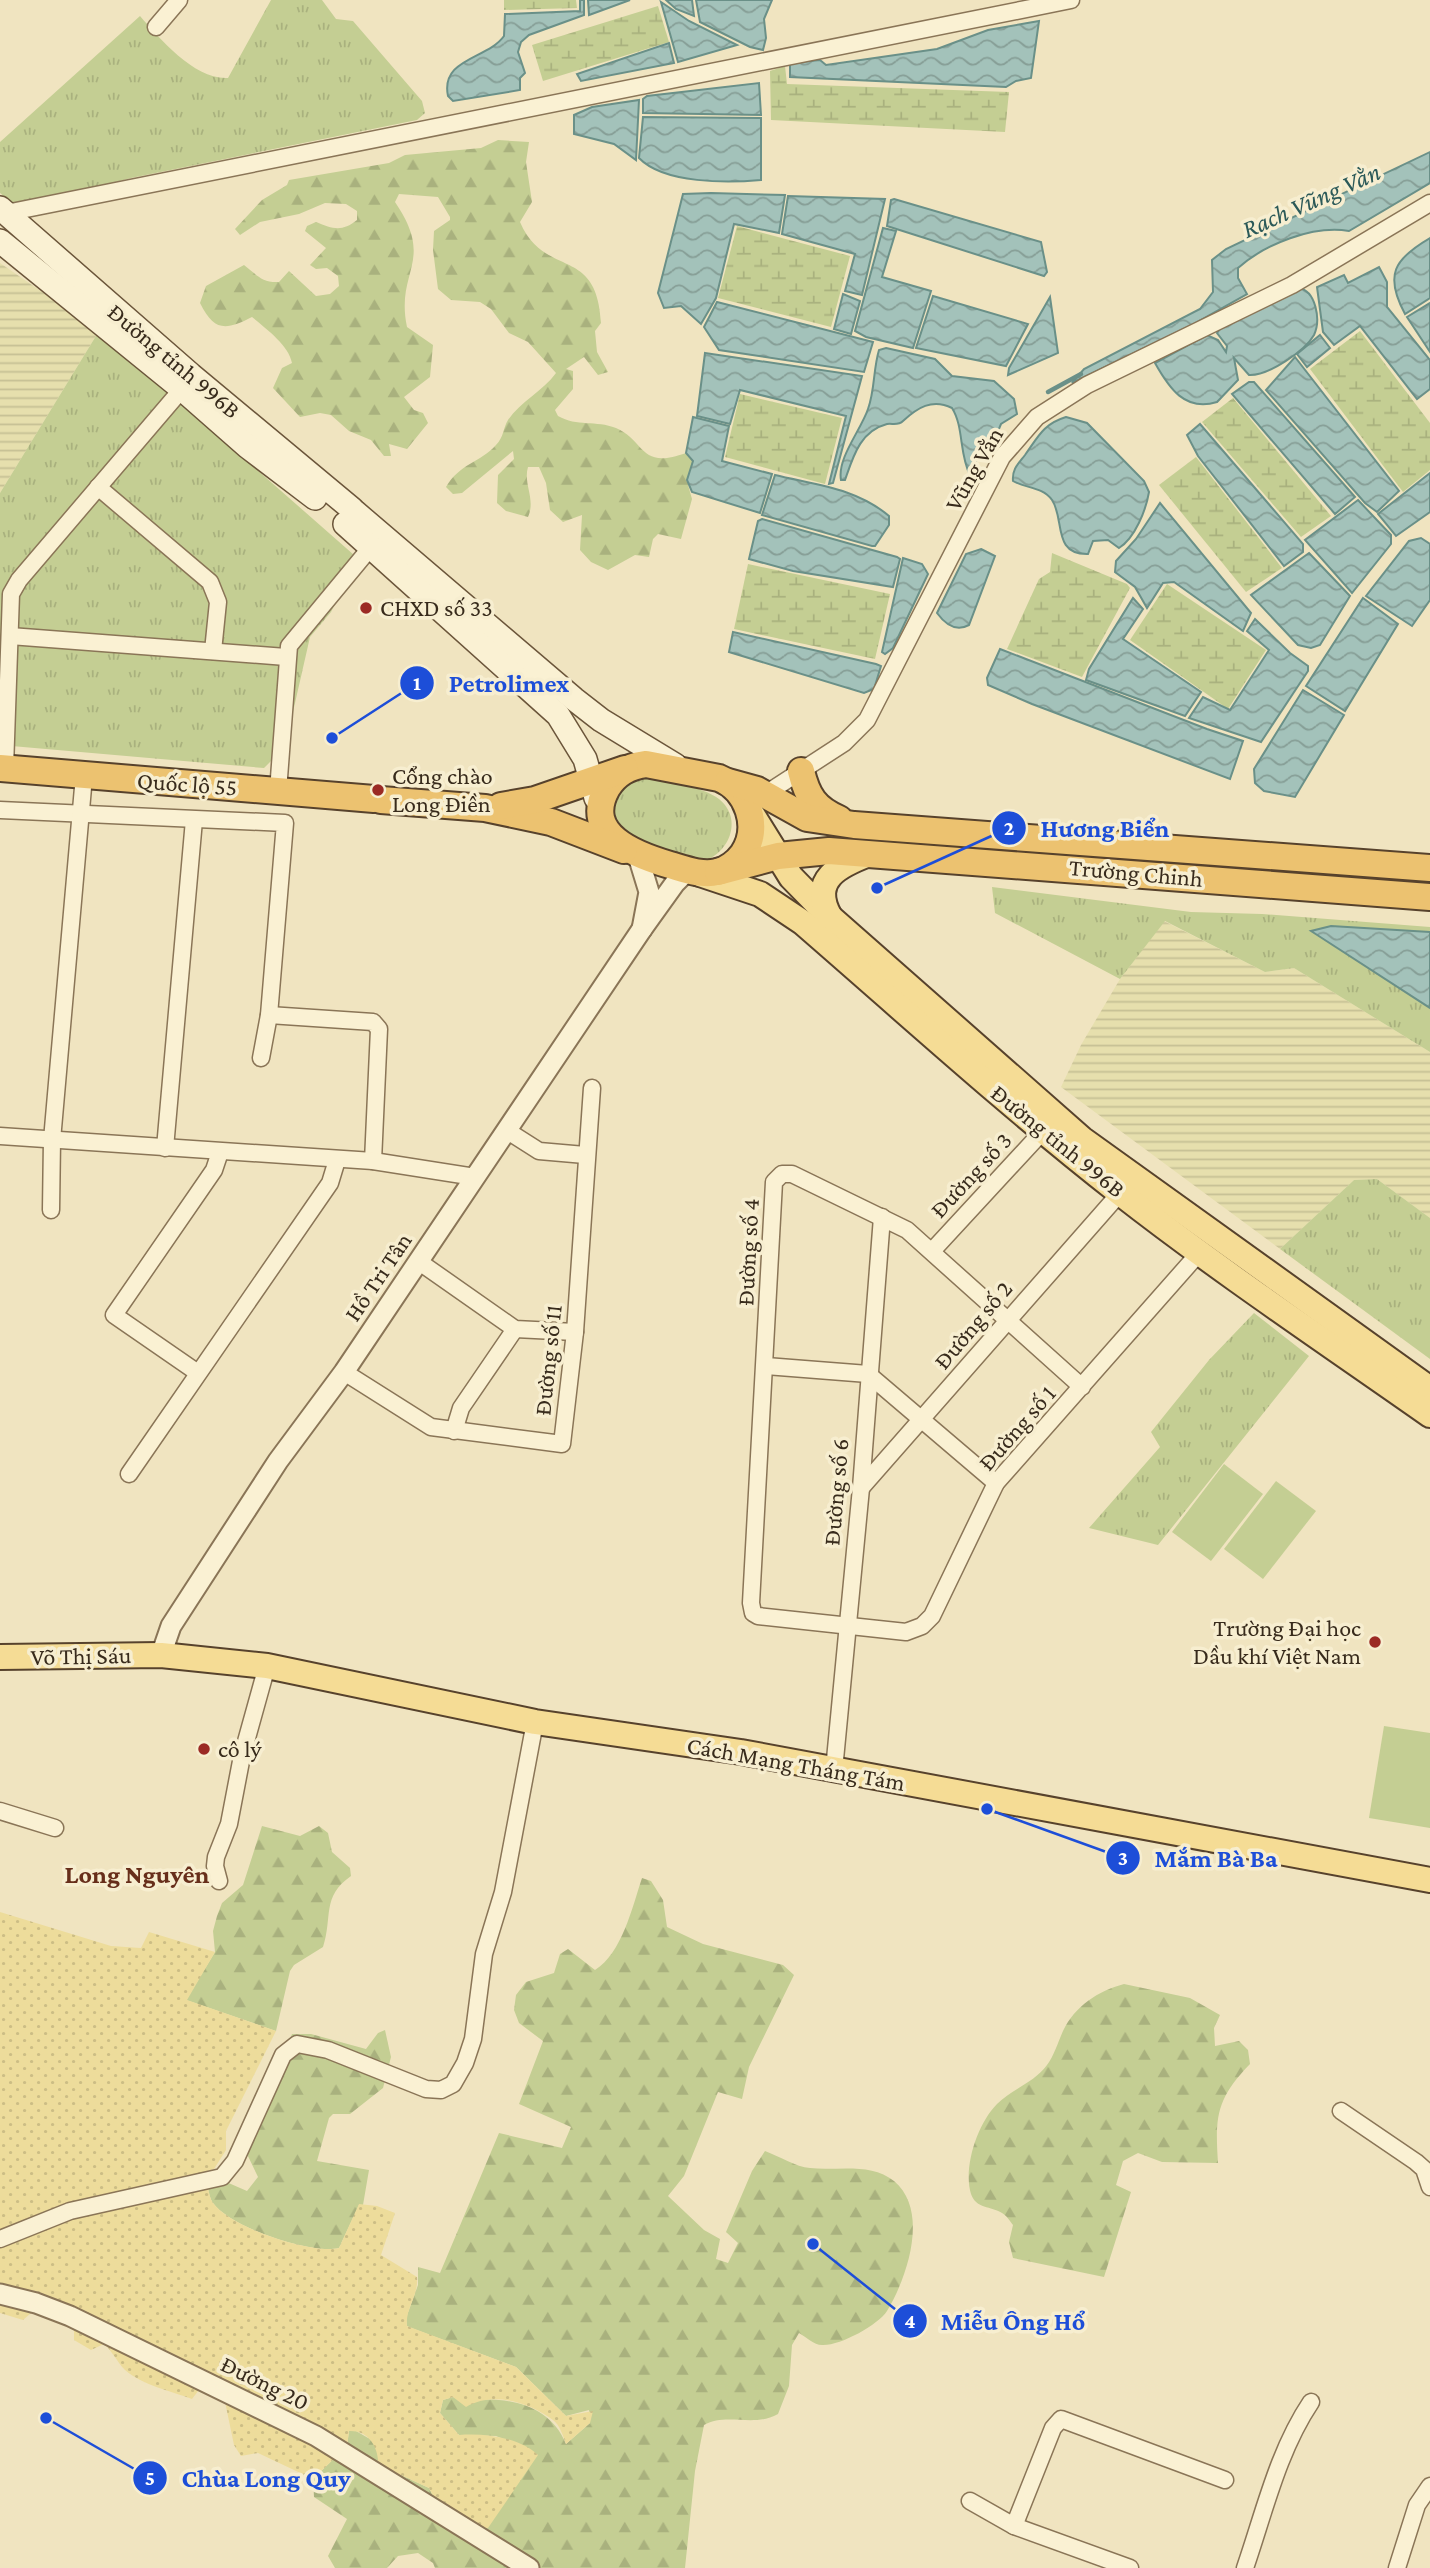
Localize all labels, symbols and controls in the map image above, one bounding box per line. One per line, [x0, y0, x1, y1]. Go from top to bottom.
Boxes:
water label: Rạch Vũng Vằn [1237, 157, 1385, 244]
street label: Đường tỉnh 996B [103, 298, 246, 424]
street label: Vũng Vằn [939, 422, 1008, 515]
place label: CHXD số 33 [380, 594, 493, 621]
marker: CHXD số 33 [358, 600, 374, 616]
callout: Petrolimex [400, 659, 584, 706]
text: Petrolimex [449, 669, 570, 698]
text: 1 [413, 671, 421, 695]
place label: Cổng chào Long Điền [392, 762, 493, 817]
street label: Quốc lộ 55 [136, 767, 238, 800]
marker: Cổng chào Long Điền [370, 782, 386, 798]
callout: Hương Biển [992, 804, 1184, 851]
text: Hương Biển [1040, 814, 1170, 843]
text: 2 [1004, 816, 1015, 840]
street label: Trường Chinh [1068, 853, 1204, 892]
street label: Đường tỉnh 996B [986, 1079, 1130, 1203]
street label: Đường số 3 [924, 1126, 1017, 1223]
street label: Đường số 4 [731, 1197, 764, 1306]
street label: Hồ Tri Tân [338, 1227, 417, 1326]
street label: Đường số 2 [928, 1275, 1017, 1374]
street label: Đường số 11 [528, 1303, 567, 1417]
street label: Đường số 1 [973, 1380, 1061, 1476]
street label: Đường số 6 [817, 1437, 854, 1547]
place label: Trường Đại học Dầu khí Việt Nam [1193, 1614, 1361, 1669]
marker: Trường Đại học Dầu khí Việt Nam [1367, 1634, 1383, 1650]
street label: Võ Thị Sáu [30, 1641, 132, 1670]
street label: Cách Mạng Tháng Tám [685, 1731, 907, 1796]
place label: cô lý [218, 1735, 263, 1762]
marker: cô lý [196, 1741, 212, 1757]
callout: Mắm Bà Ba [1106, 1835, 1292, 1882]
text: Mắm Bà Ba [1154, 1844, 1278, 1873]
text: 3 [1118, 1846, 1128, 1870]
district label: Long Nguyên [64, 1860, 210, 1889]
callout: Miễu Ông Hổ [892, 2297, 1100, 2344]
text: Miễu Ông Hổ [941, 2307, 1086, 2336]
text: 4 [904, 2309, 916, 2333]
street label: Đường 20 [217, 2350, 314, 2415]
callout: Chùa Long Quy [133, 2454, 365, 2501]
text: Chùa Long Quy [181, 2464, 351, 2493]
text: 5 [145, 2466, 155, 2490]

